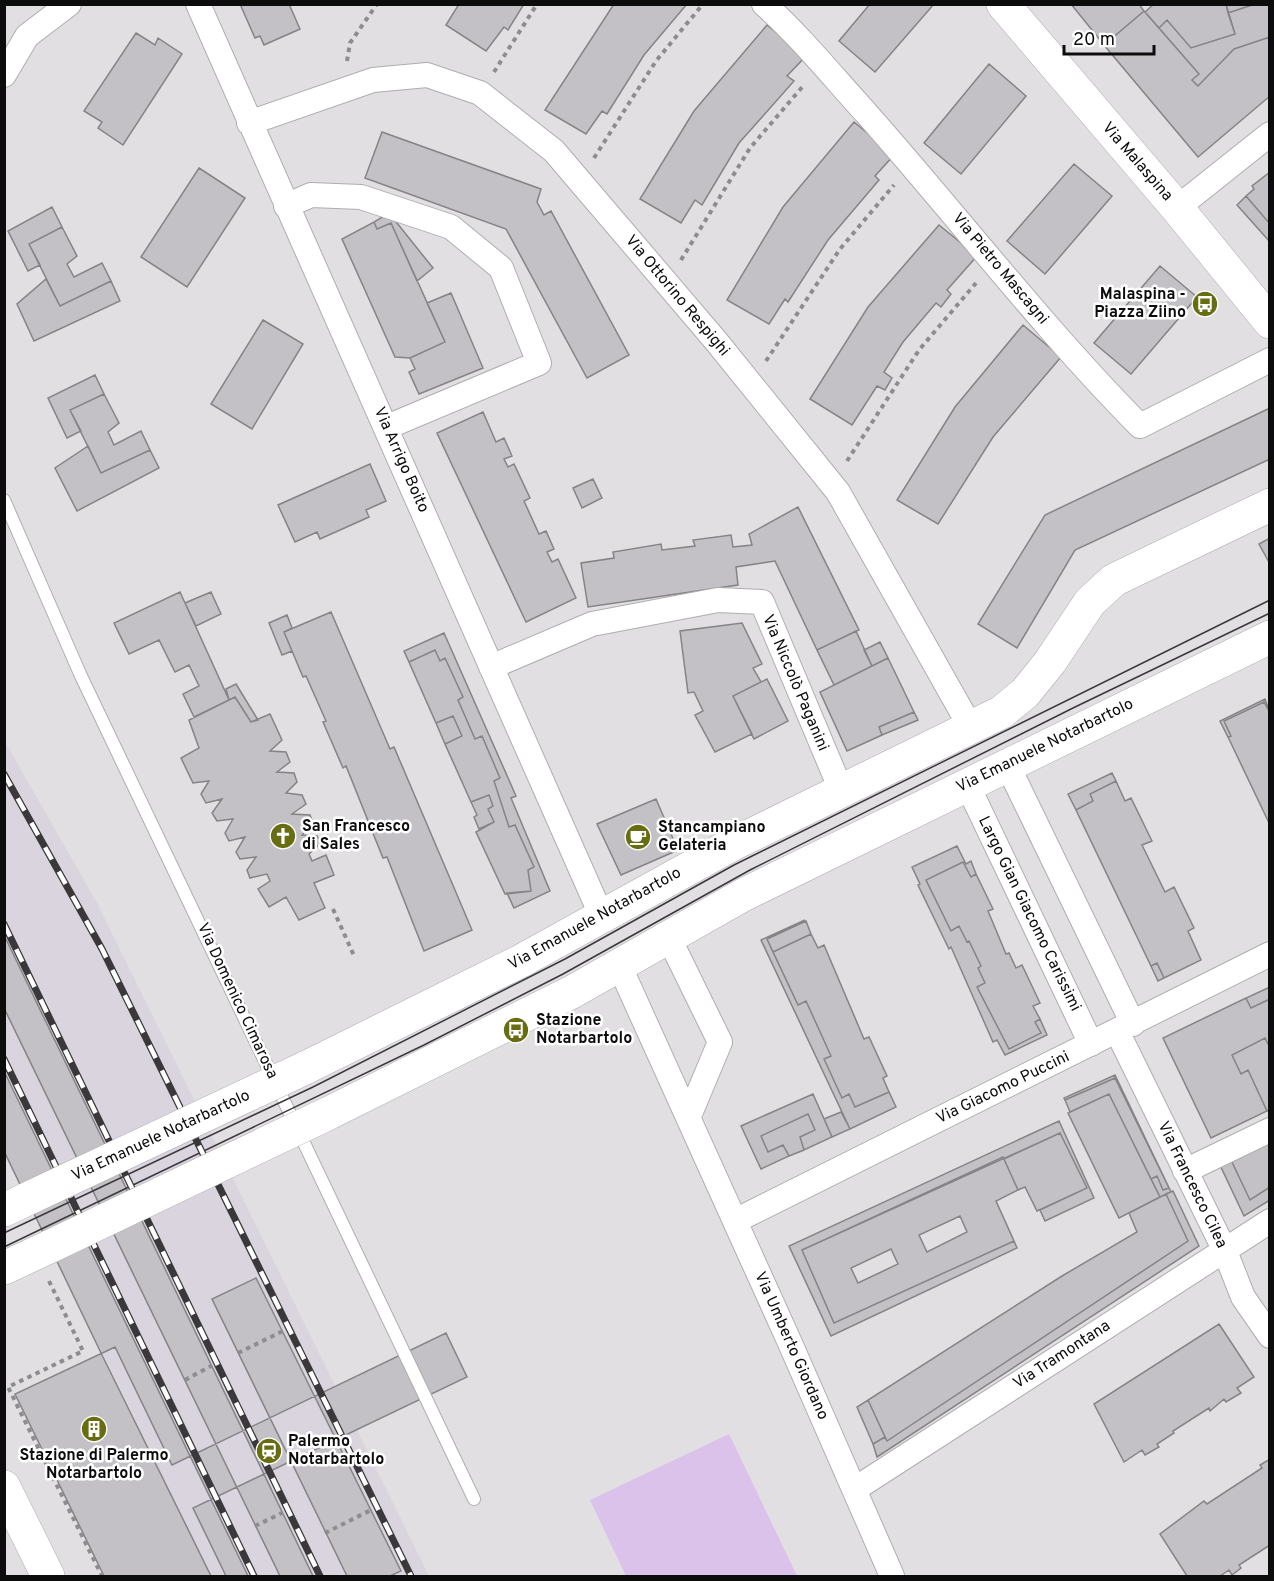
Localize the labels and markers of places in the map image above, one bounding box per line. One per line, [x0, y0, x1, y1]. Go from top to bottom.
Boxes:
place label: Malaspina - Piazza Ziino [1094, 285, 1186, 323]
bus stop icon: Malaspina - Piazza Ziino [1190, 289, 1220, 319]
place label: San Francesco di Sales [302, 817, 410, 855]
place label: Stancampiano Gelateria [658, 818, 766, 856]
church icon: San Francesco di Sales [268, 821, 298, 851]
cafe icon: Stancampiano Gelateria [623, 822, 653, 852]
place label: Stazione Notarbartolo [536, 1011, 632, 1049]
bus stop icon: Stazione Notarbartolo [501, 1015, 531, 1045]
building icon: Stazione di Palermo Notarbartolo [79, 1414, 109, 1444]
place label: Palermo Notarbartolo [288, 1432, 384, 1470]
station icon: Palermo Notarbartolo [254, 1436, 284, 1466]
place label: Stazione di Palermo Notarbartolo [19, 1446, 169, 1484]

